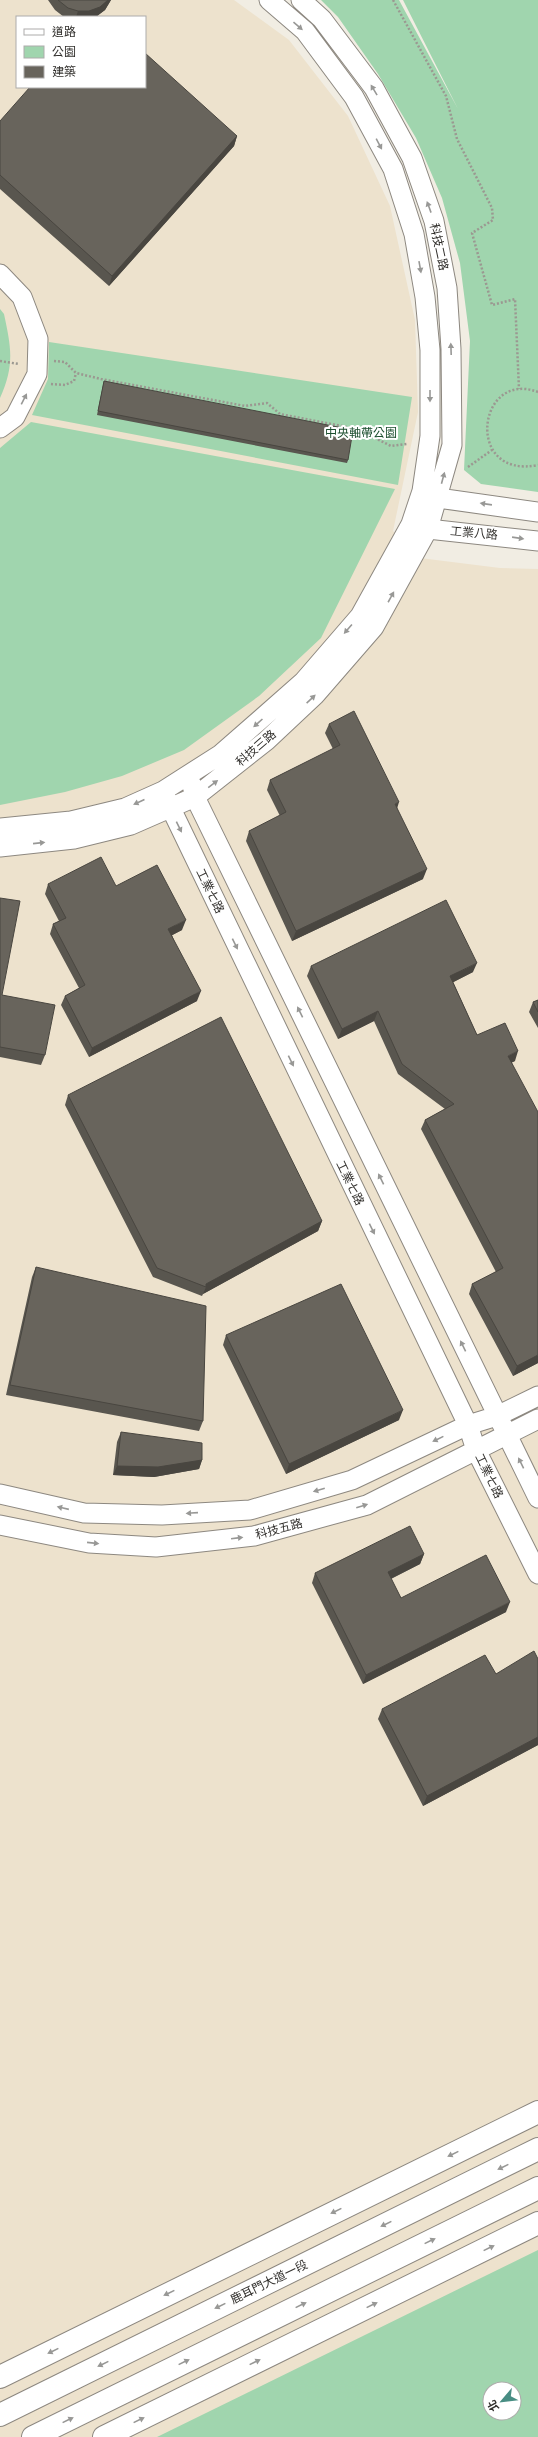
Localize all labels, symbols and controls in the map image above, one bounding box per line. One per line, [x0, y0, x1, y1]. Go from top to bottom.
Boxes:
legend [16, 16, 146, 88]
one-way arrow [293, 21, 304, 30]
text: 道路 [52, 24, 76, 39]
text: 公園 [52, 44, 76, 59]
text: 建築 [52, 64, 76, 79]
one-way arrow [371, 84, 378, 96]
one-way arrow [376, 138, 382, 150]
one-way arrow [426, 201, 432, 213]
street label: 科技二路 [427, 222, 452, 272]
one-way arrow [417, 261, 423, 273]
one-way arrow [448, 342, 454, 355]
one-way arrow [427, 390, 433, 403]
one-way arrow [21, 394, 28, 405]
park label: 中央軸帶公園 [325, 425, 397, 440]
one-way arrow [441, 472, 447, 484]
one-way arrow [479, 501, 492, 507]
street label: 工業八路 [449, 523, 499, 542]
one-way arrow [512, 535, 524, 541]
one-way arrow [387, 591, 394, 603]
one-way arrow [344, 624, 353, 635]
one-way arrow [306, 694, 316, 704]
one-way arrow [253, 718, 263, 727]
street label: 科技三路 [233, 726, 279, 769]
one-way arrow [207, 779, 218, 788]
one-way arrow [133, 799, 144, 805]
one-way arrow [176, 821, 182, 832]
one-way arrow [33, 839, 45, 846]
street label: 工業七路 [193, 866, 228, 916]
one-way arrow [232, 938, 238, 950]
one-way arrow [297, 1006, 303, 1018]
one-way arrow [288, 1055, 294, 1067]
street label: 工業七路 [333, 1158, 368, 1208]
one-way arrow [378, 1174, 384, 1185]
one-way arrow [369, 1223, 375, 1235]
one-way arrow [460, 1341, 466, 1352]
one-way arrow [433, 1436, 444, 1442]
street label: 工業七路 [472, 1451, 507, 1501]
one-way arrow [518, 1457, 524, 1469]
one-way arrow [313, 1487, 325, 1493]
one-way arrow [357, 1503, 369, 1509]
one-way arrow [56, 1504, 69, 1510]
one-way arrow [186, 1510, 198, 1517]
street label: 科技五路 [254, 1515, 304, 1542]
one-way arrow [230, 1535, 243, 1541]
one-way arrow [87, 1539, 99, 1546]
one-way arrow [447, 2151, 459, 2157]
one-way arrow [497, 2163, 509, 2170]
one-way arrow [330, 2208, 342, 2214]
one-way arrow [381, 2221, 392, 2227]
one-way arrow [424, 2238, 436, 2244]
one-way arrow [483, 2245, 494, 2251]
street label: 鹿耳門大道一段 [228, 2256, 310, 2307]
one-way arrow [164, 2290, 175, 2297]
one-way arrow [295, 2302, 307, 2308]
one-way arrow [366, 2302, 378, 2308]
one-way arrow [214, 2303, 225, 2309]
one-way arrow [47, 2348, 58, 2354]
one-way arrow [179, 2359, 190, 2365]
one-way arrow [250, 2359, 261, 2365]
one-way arrow [97, 2361, 109, 2367]
north arrow [482, 2381, 522, 2421]
text: 北 [484, 2398, 502, 2414]
one-way arrow [62, 2417, 73, 2423]
one-way arrow [133, 2417, 144, 2423]

